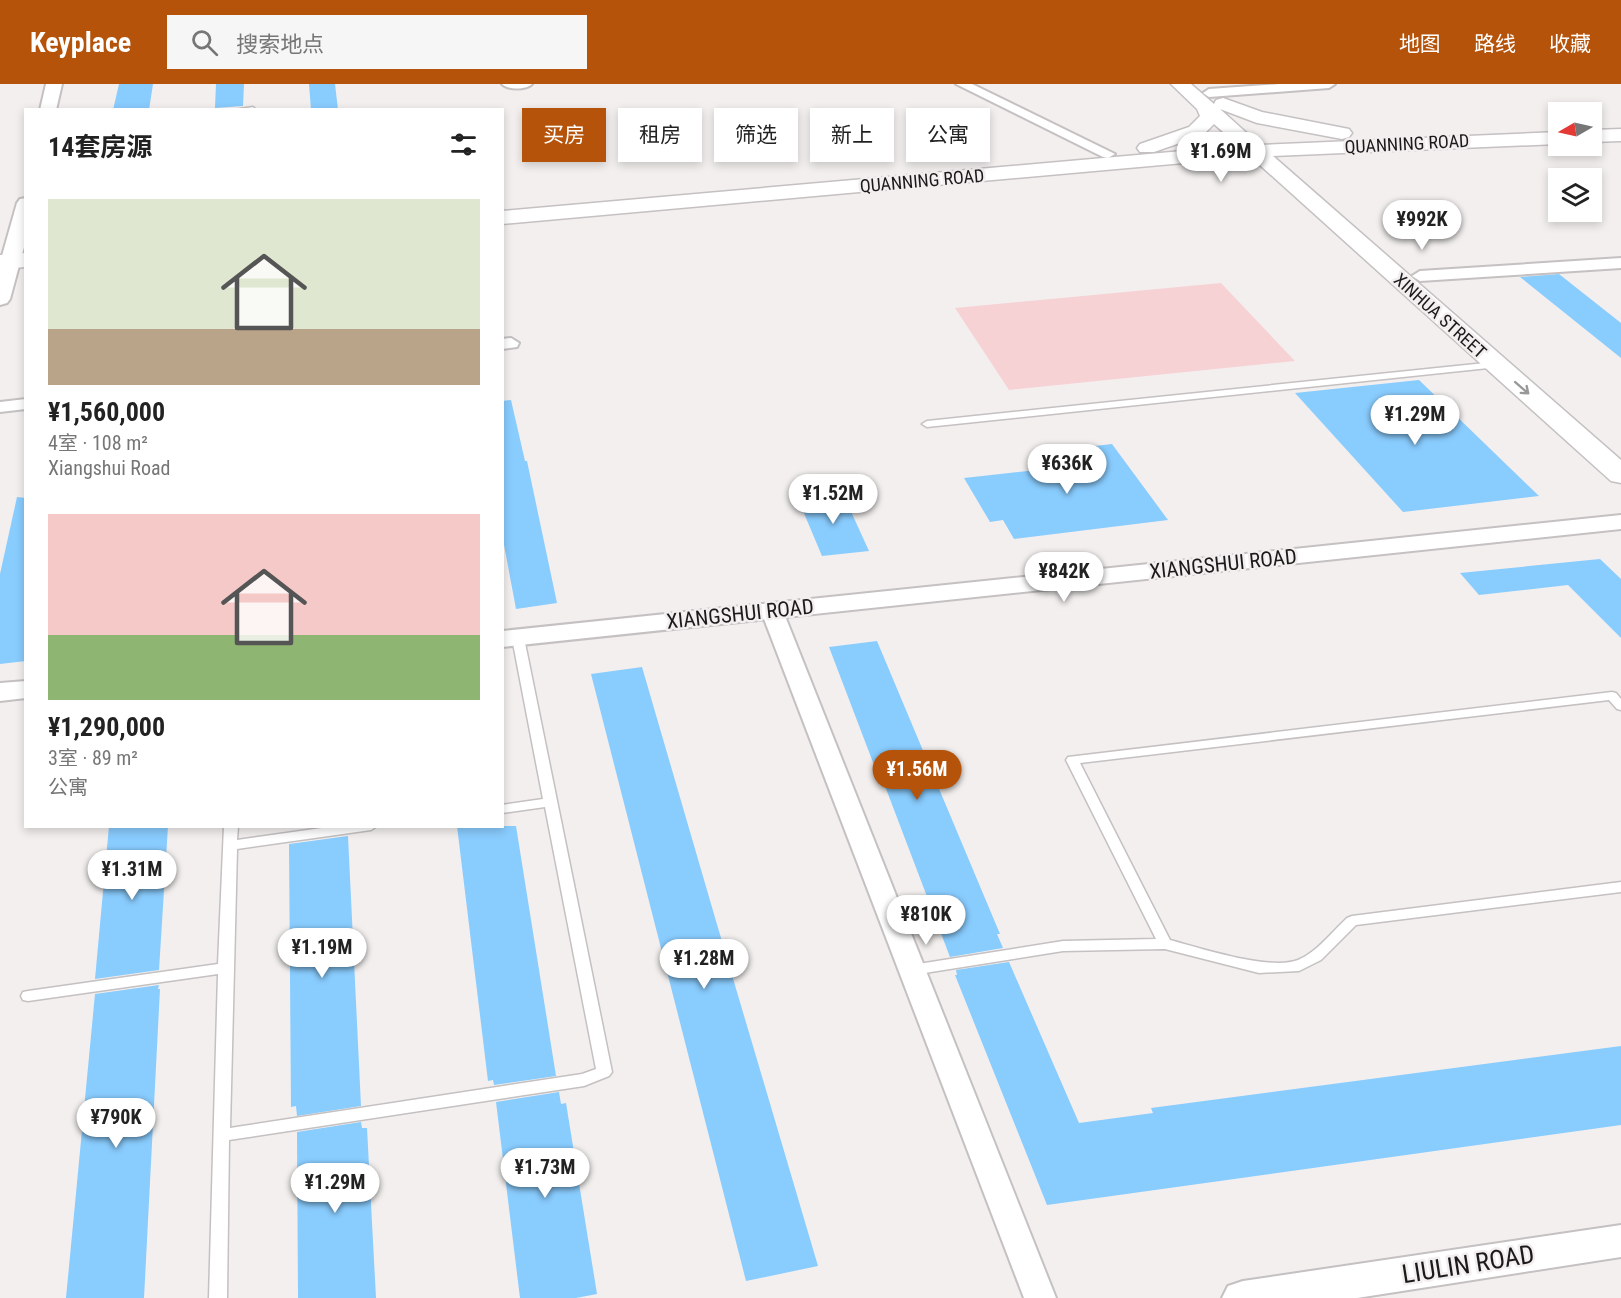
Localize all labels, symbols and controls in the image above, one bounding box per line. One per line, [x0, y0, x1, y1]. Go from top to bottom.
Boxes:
search box [167, 15, 587, 69]
text: Keyplace [30, 26, 131, 59]
icon: search [188, 26, 221, 59]
text: 搜索地点 [236, 32, 324, 57]
text: 地图 [1399, 32, 1441, 56]
text: 路线 [1474, 32, 1516, 56]
text: 收藏 [1549, 32, 1591, 56]
north arrow [1548, 102, 1602, 156]
map controls [1548, 102, 1602, 222]
chip: 买房 [522, 108, 606, 162]
chip: 租房 [618, 108, 702, 162]
chip: 筛选 [714, 108, 798, 162]
chip: 新上 [810, 108, 894, 162]
chip: 公寓 [906, 108, 990, 162]
icon: filters [447, 128, 480, 161]
street label: QUANNING ROAD [1344, 130, 1470, 157]
text: 14套房源 [48, 132, 152, 162]
pin: ¥1.69M [1172, 132, 1270, 183]
text: ¥1.69M [1191, 139, 1251, 163]
street label: QUANNING ROAD [859, 165, 985, 196]
button: layers [1548, 168, 1602, 222]
pin: ¥992K [1380, 200, 1464, 251]
text: ¥992K [1397, 207, 1447, 231]
icon: home [210, 238, 318, 346]
street label: XINHUA STREET [1390, 269, 1491, 363]
one-way arrow [1514, 381, 1529, 395]
pin: ¥1.29M [1366, 395, 1464, 446]
text: ¥1,560,000 [48, 397, 165, 427]
text: ¥1.29M [1385, 402, 1445, 426]
text: 4室 · 108 m² [48, 431, 148, 455]
pin: ¥636K [1025, 444, 1109, 495]
text: ¥636K [1042, 451, 1092, 475]
text: Xiangshui Road [48, 456, 171, 480]
pin: ¥1.52M [784, 474, 882, 525]
text: ¥1.52M [803, 481, 863, 505]
street label: XIANGSHUI ROAD [1148, 544, 1298, 584]
pin: ¥842K [1022, 552, 1106, 603]
icon: home [210, 553, 318, 661]
text: ¥842K [1039, 559, 1089, 583]
street label: XIANGSHUI ROAD [665, 594, 815, 634]
text: ¥1,290,000 [48, 712, 165, 742]
text: 3室 · 89 m² [48, 746, 138, 770]
pin: ¥1.56M [868, 750, 966, 801]
text: ¥1.56M [887, 757, 947, 781]
text: 公寓 [48, 775, 88, 799]
pin: ¥1.31M [83, 850, 181, 901]
text: ¥1.31M [102, 857, 162, 881]
pin: ¥810K [884, 895, 968, 946]
text: ¥810K [901, 902, 951, 926]
pin: ¥1.19M [273, 928, 371, 979]
text: ¥1.19M [292, 935, 352, 959]
pin: ¥1.28M [655, 939, 753, 990]
text: ¥1.28M [674, 946, 734, 970]
pin: ¥790K [74, 1098, 158, 1149]
text: ¥790K [91, 1105, 141, 1129]
pin: ¥1.73M [496, 1148, 594, 1199]
text: ¥1.73M [515, 1155, 575, 1179]
pin: ¥1.29M [286, 1163, 384, 1214]
text: ¥1.29M [305, 1170, 365, 1194]
street label: LIULIN ROAD [1400, 1239, 1536, 1289]

